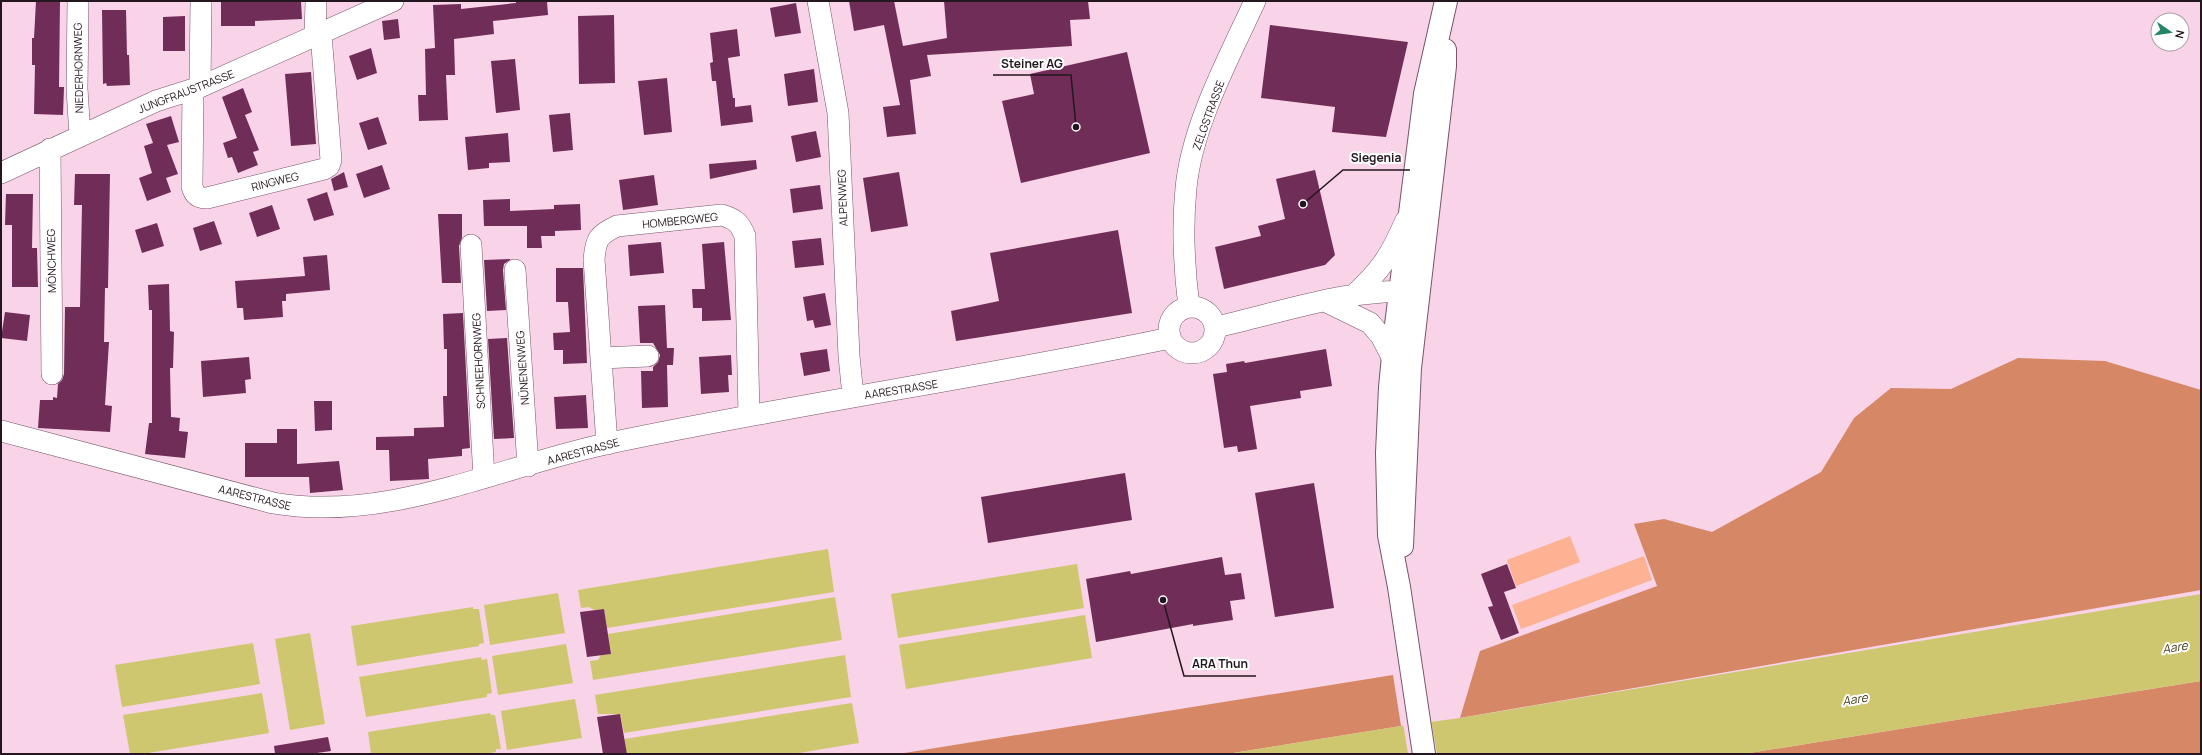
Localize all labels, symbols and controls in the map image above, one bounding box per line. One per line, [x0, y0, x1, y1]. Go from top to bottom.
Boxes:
north arrow [2150, 12, 2190, 52]
street label: NIEDERHORNWEG [70, 22, 86, 114]
text: N [2172, 29, 2188, 40]
callout: Steiner AG [993, 51, 1071, 75]
text: Steiner AG [1001, 55, 1063, 72]
street label: JUNGFRAUSTRASSE [136, 66, 236, 116]
street label: ZELGSTRASSE [1188, 78, 1228, 152]
callout: Siegenia [1343, 146, 1410, 170]
text: Siegenia [1351, 149, 1401, 166]
street label: RINGWEG [250, 168, 301, 194]
street label: ALPENWEG [834, 169, 850, 227]
street label: HOMBERGWEG [641, 209, 719, 231]
street label: MÖNCHWEG [43, 229, 59, 293]
street label: SCHNEEHORNWEG [468, 312, 488, 409]
street label: NÜNENENWEG [512, 330, 532, 406]
street label: AARESTRASSE [863, 376, 939, 402]
street label: AARESTRASSE [545, 434, 621, 468]
street label: AARESTRASSE [217, 481, 293, 513]
water label: Aare [2161, 636, 2190, 657]
callout: ARA Thun [1184, 652, 1256, 676]
text: ARA Thun [1192, 655, 1248, 672]
water label: Aare [1841, 688, 1870, 709]

